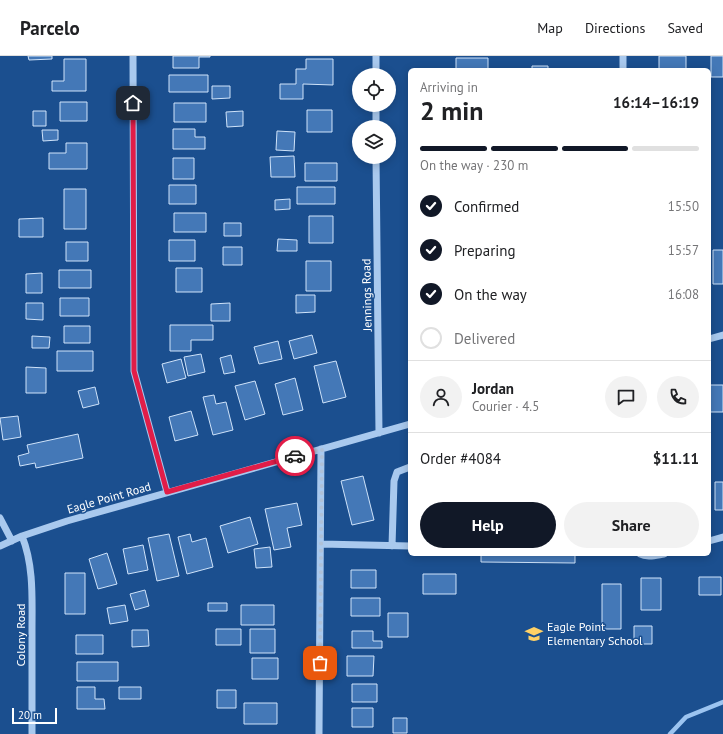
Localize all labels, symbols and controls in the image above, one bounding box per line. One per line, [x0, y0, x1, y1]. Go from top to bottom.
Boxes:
text: Parcelo [20, 16, 80, 40]
text: Map [537, 19, 563, 37]
text: Directions [585, 19, 645, 37]
text: Saved [667, 19, 703, 37]
map controls [352, 68, 396, 164]
button: locate [352, 68, 396, 112]
text: Arriving in [420, 79, 478, 96]
pin [116, 86, 150, 120]
icon: home [122, 92, 144, 114]
text: 16:14–16:19 [613, 93, 699, 112]
text: 2 min [420, 94, 483, 127]
button: layers [352, 120, 396, 164]
text: On the way · 230 m [420, 157, 528, 174]
icon: check [420, 195, 442, 217]
text: Confirmed [454, 197, 519, 216]
text: 15:50 [668, 198, 699, 215]
icon: check [420, 239, 442, 261]
text: Preparing [454, 241, 516, 260]
text: 15:57 [668, 242, 699, 259]
street label: Jennings Road [358, 259, 375, 332]
icon: check [420, 283, 442, 305]
text: On the way [454, 285, 527, 304]
text: 16:08 [668, 286, 699, 303]
text: Delivered [454, 329, 515, 348]
button: person [420, 376, 462, 418]
button: chat [605, 376, 647, 418]
button: phone [657, 376, 699, 418]
text: Jordan [472, 379, 514, 398]
text: Courier · 4.5 [472, 398, 539, 415]
courier [275, 436, 315, 476]
icon: car [284, 445, 306, 467]
text: Order #4084 [420, 449, 501, 468]
text: $11.11 [653, 449, 699, 468]
street label: Eagle Point Road [65, 478, 153, 517]
button: Help [420, 502, 556, 548]
button: Share [564, 502, 699, 548]
street label: Colony Road [13, 603, 28, 667]
place label: Eagle Point Elementary School [547, 619, 643, 648]
school or university icon: Eagle Point Elementary School [524, 624, 544, 644]
pin [303, 646, 337, 680]
icon: bag [309, 652, 331, 674]
scale bar [12, 706, 57, 725]
text: 20 m [18, 708, 42, 722]

